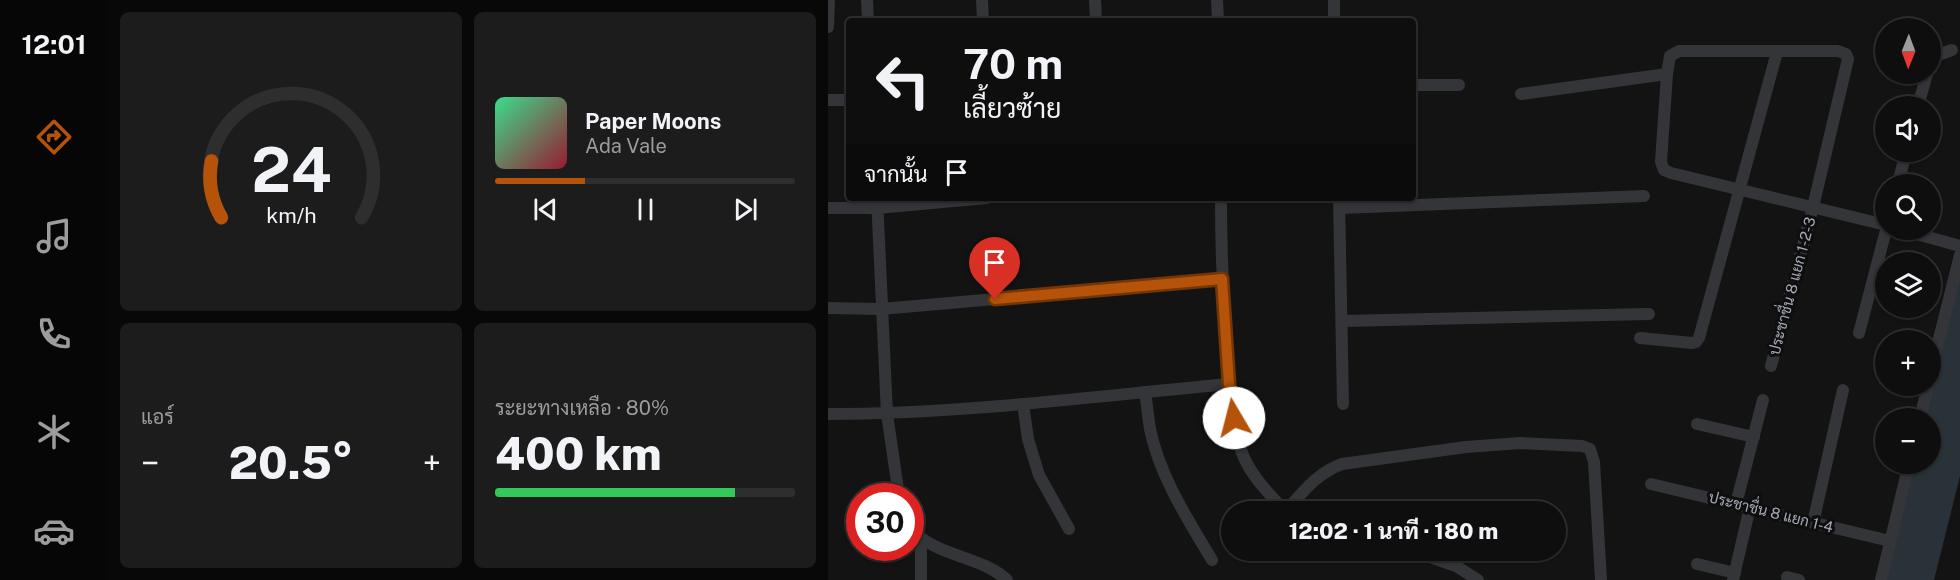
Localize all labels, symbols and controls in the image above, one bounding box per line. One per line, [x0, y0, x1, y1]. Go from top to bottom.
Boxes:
north arrow [1875, 18, 1941, 84]
map controls [1875, 18, 1941, 474]
text: 12:01 [22, 28, 86, 60]
text: 70 m [963, 39, 1063, 88]
icon: left [864, 42, 942, 120]
text: เลี้ยวซ้าย [963, 92, 1061, 124]
button: sound [1875, 96, 1941, 162]
text: Paper Moons [585, 108, 721, 134]
icon: directions [33, 116, 75, 158]
text: 24 [251, 134, 331, 207]
text: Ada Vale [585, 134, 667, 158]
icon: arrive [940, 156, 973, 189]
text: จากนั้น [864, 161, 928, 187]
button: search [1875, 174, 1941, 240]
icon: previous [529, 193, 562, 226]
icon: pause [629, 193, 662, 226]
icon: next [729, 193, 762, 226]
text: km/h [266, 204, 316, 229]
street label: ประชาชื่น 8 แยก 1-2-3 [1760, 213, 1819, 357]
icon: music [33, 215, 75, 257]
pin [969, 237, 1020, 299]
icon: arrive [978, 246, 1011, 279]
button: layers [1875, 252, 1941, 318]
icon: phone [33, 313, 75, 355]
button: + [1875, 330, 1941, 396]
position arrow [1202, 386, 1266, 450]
text: ระยะทางเหลือ · 80% [495, 396, 669, 420]
text: แอร์ [141, 405, 174, 429]
button: − [1875, 408, 1941, 474]
icon: climate [33, 411, 75, 453]
text: 400 km [495, 427, 662, 480]
text: 20.5° [229, 436, 353, 489]
text: − [141, 444, 159, 482]
text: + [423, 444, 441, 482]
street label: ประชาชื่น 8 แยก 1-4 [1707, 482, 1837, 536]
speed limit sign: 30 [846, 483, 924, 561]
icon: car [33, 510, 75, 552]
text: 12:02 · 1 นาที · 180 m [1289, 518, 1498, 544]

